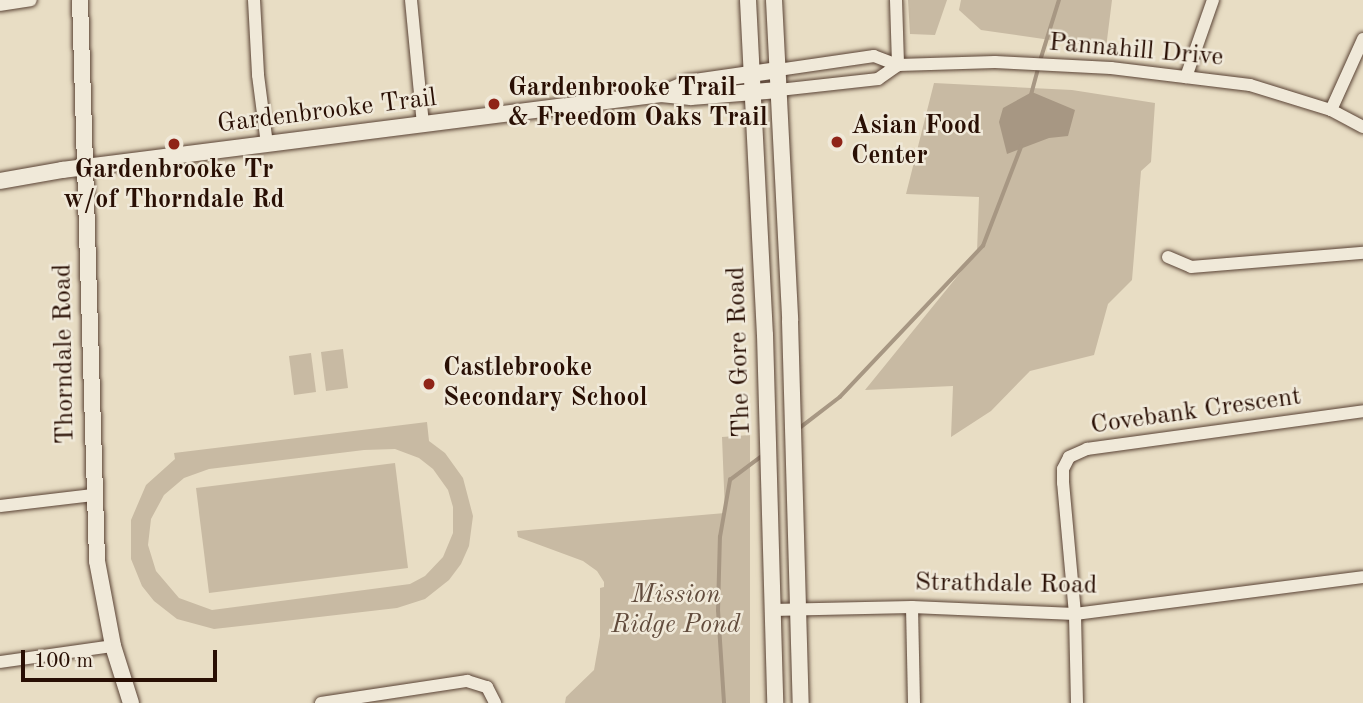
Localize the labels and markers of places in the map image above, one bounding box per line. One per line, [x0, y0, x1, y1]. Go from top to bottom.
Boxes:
place label: Gardenbrooke Trail & Freedom Oaks Trail [508, 73, 768, 134]
marker: Gardenbrooke Trail & Freedom Oaks Trail [486, 96, 502, 112]
place label: Asian Food Center [851, 111, 981, 172]
marker: Asian Food Center [829, 134, 845, 150]
marker: Gardenbrooke Tr w/of Thorndale Rd [166, 136, 182, 152]
place label: Gardenbrooke Tr w/of Thorndale Rd [63, 155, 285, 216]
place label: Castlebrooke Secondary School [443, 353, 648, 414]
marker: Castlebrooke Secondary School [421, 376, 437, 392]

